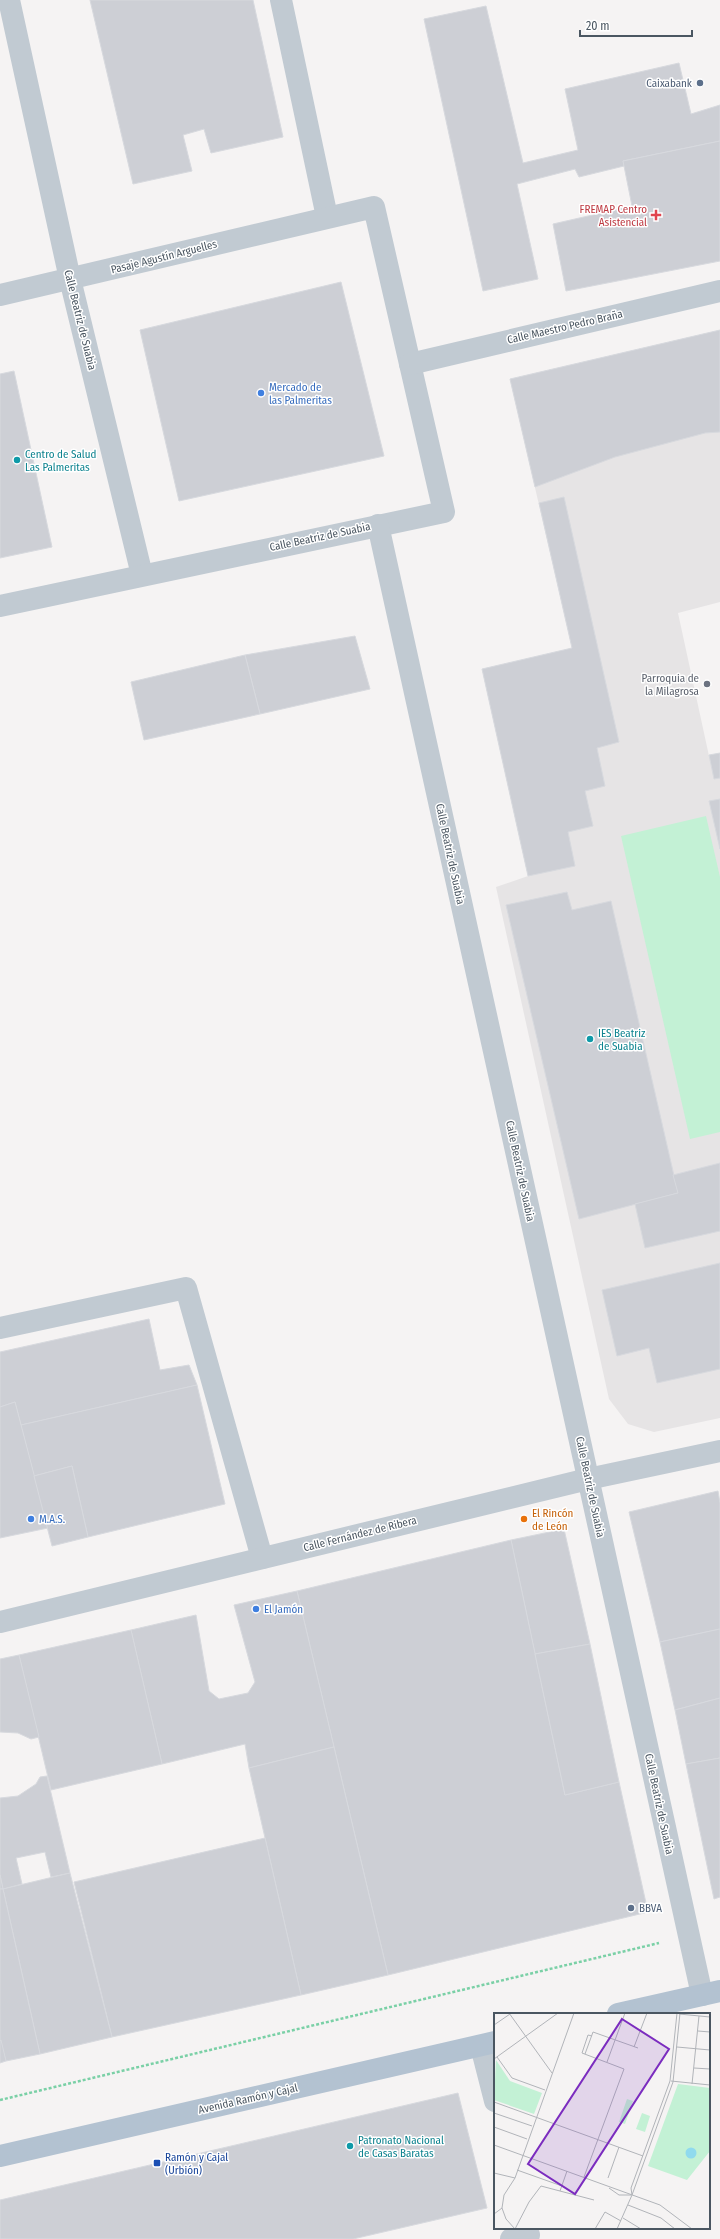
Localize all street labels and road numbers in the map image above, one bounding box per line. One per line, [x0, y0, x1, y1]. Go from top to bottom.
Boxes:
street label: Pasaje Agustín Arguelles [110, 237, 219, 276]
street label: Calle Beatriz de Suabia [61, 268, 99, 372]
street label: Calle Maestro Pedro Braña [506, 307, 624, 347]
street label: Calle Beatriz de Suabia [268, 520, 372, 554]
street label: Calle Beatriz de Suabia [433, 802, 467, 906]
street label: Calle Beatriz de Suabia [503, 1119, 537, 1223]
street label: Calle Beatriz de Suabia [573, 1435, 607, 1539]
street label: Calle Fernández de Ribera [302, 1514, 418, 1554]
street label: Calle Beatriz de Suabia [642, 1752, 676, 1856]
street label: Avenida Ramón y Cajal [197, 2081, 299, 2117]

